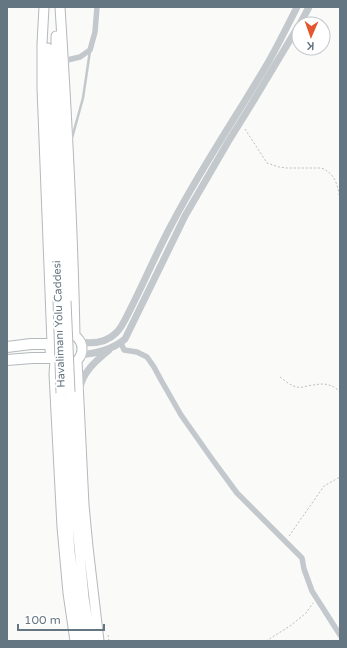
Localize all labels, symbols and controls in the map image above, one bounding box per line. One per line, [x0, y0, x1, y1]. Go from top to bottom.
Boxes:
north arrow [291, 16, 331, 56]
text: K [306, 39, 315, 52]
street label: Havalimanı Yolu Caddesi [50, 260, 68, 388]
scale bar [18, 606, 104, 632]
text: 100 m [24, 613, 61, 627]

